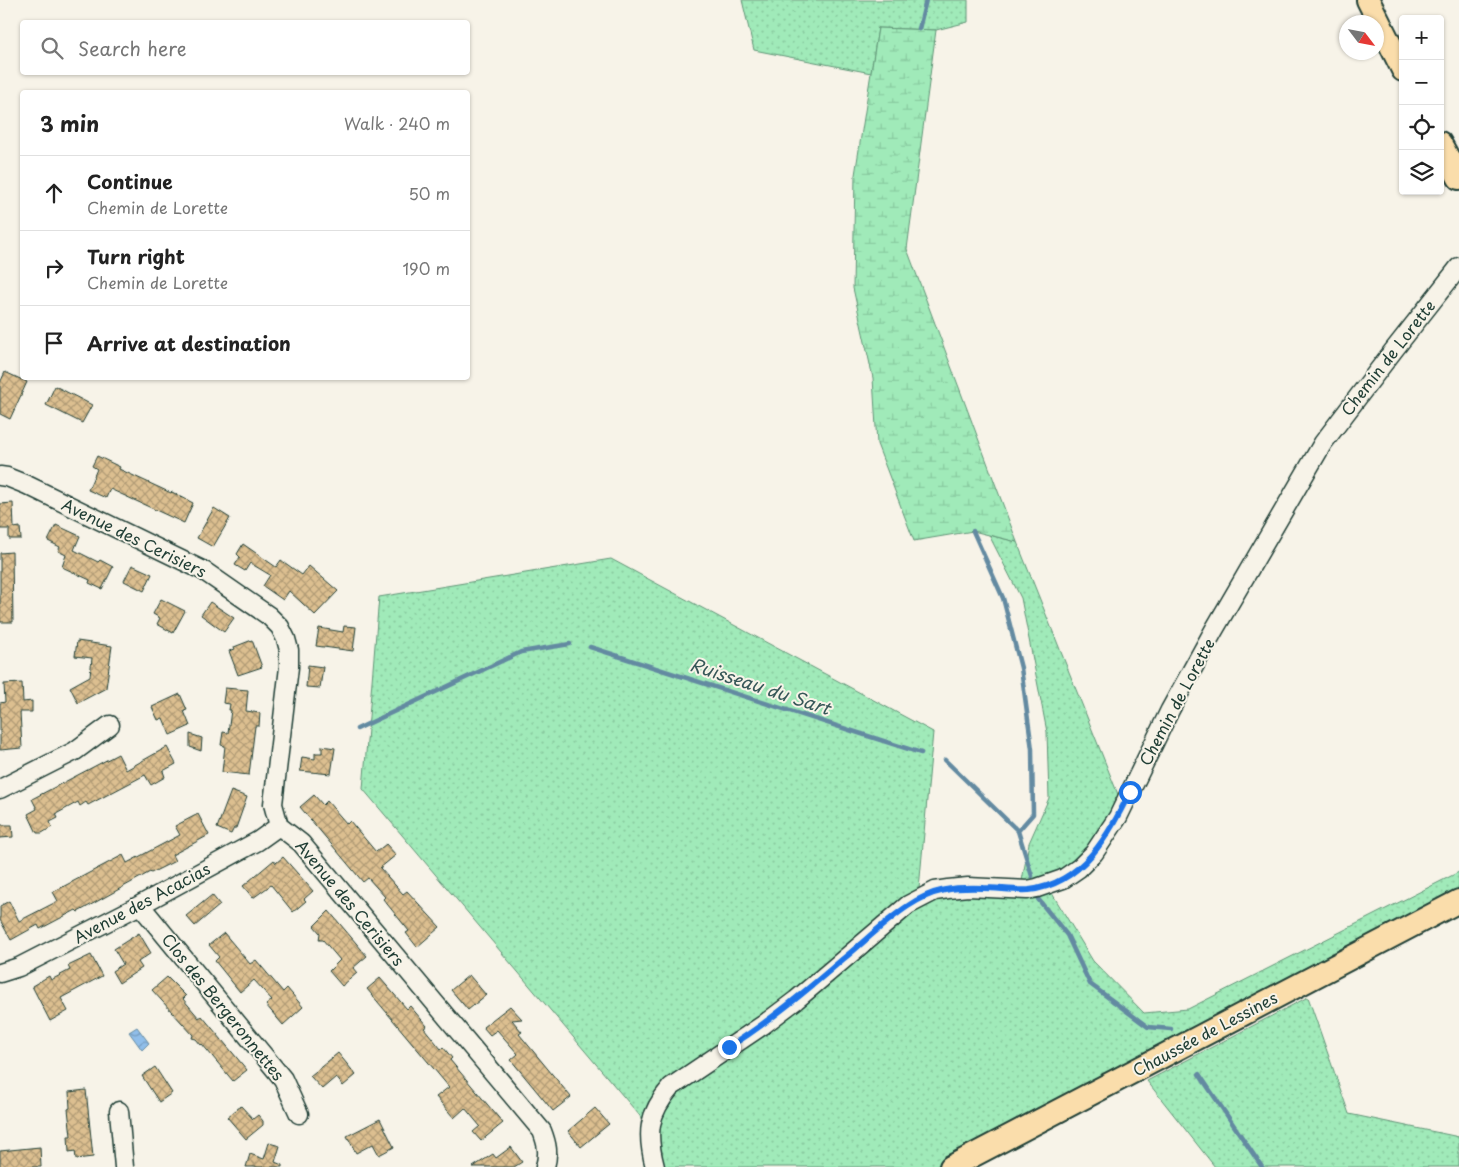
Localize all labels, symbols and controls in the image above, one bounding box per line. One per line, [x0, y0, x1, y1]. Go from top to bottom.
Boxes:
north arrow [1339, 15, 1384, 60]
map controls [1399, 15, 1444, 195]
button: + [1399, 15, 1444, 60]
search box [20, 20, 470, 75]
icon: search [38, 34, 66, 62]
text: Search here [78, 34, 187, 62]
button: − [1399, 60, 1444, 105]
button: locate [1399, 105, 1444, 150]
text: 3 min [40, 107, 99, 139]
text: Walk · 240 m [344, 111, 450, 135]
button: layers [1399, 150, 1444, 195]
text: Continue [87, 167, 173, 195]
icon: ahead [40, 179, 68, 207]
text: 50 m [409, 181, 450, 205]
text: Chemin de Lorette [87, 195, 228, 219]
text: Turn right [87, 242, 185, 270]
icon: right [40, 254, 68, 282]
text: 190 m [402, 256, 450, 280]
text: Chemin de Lorette [87, 270, 228, 294]
street label: Chemin de Lorette [1334, 295, 1440, 420]
icon: arrive [40, 329, 68, 357]
text: Arrive at destination [87, 329, 291, 357]
street label: Avenue des Cerisiers [58, 492, 211, 583]
street label: Chemin de Lorette [1132, 634, 1220, 769]
water label: Ruisseau du Sart [687, 650, 836, 722]
route start [1119, 781, 1142, 804]
street label: Avenue des Cerisiers [291, 834, 411, 971]
street label: Avenue des Acacias [69, 856, 214, 948]
street label: Clos des Bergeronnettes [157, 928, 291, 1085]
street label: Chaussée de Lessines [1128, 985, 1281, 1081]
route end [718, 1036, 741, 1059]

